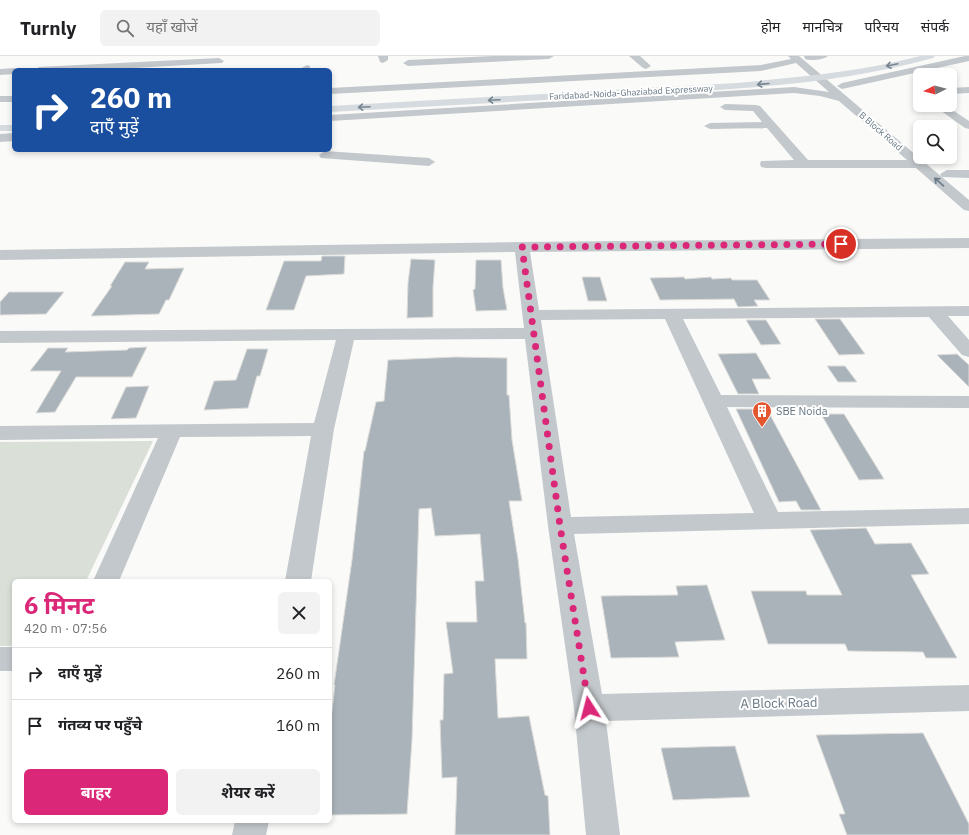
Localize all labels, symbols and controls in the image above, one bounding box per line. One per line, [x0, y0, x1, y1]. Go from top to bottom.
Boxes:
search box [100, 10, 380, 46]
text: Turnly [20, 16, 76, 40]
icon: search [114, 17, 136, 39]
text: यहाँ खोजें [146, 17, 198, 36]
text: होम [761, 18, 780, 36]
text: मानचित्र [802, 18, 843, 36]
text: परिचय [865, 18, 899, 36]
text: संपर्क [921, 18, 949, 36]
one-way arrow [886, 62, 899, 70]
north arrow [913, 68, 957, 112]
map controls [913, 68, 957, 164]
text: 260 m [90, 79, 172, 116]
one-way arrow [757, 80, 770, 87]
street label: Faridabad-Noida-Ghaziabad Expressway [549, 82, 714, 102]
icon: right [24, 84, 76, 136]
one-way arrow [488, 96, 501, 103]
one-way arrow [358, 103, 371, 111]
street label: B Block Road [857, 109, 905, 153]
text: दाएँ मुड़ें [90, 115, 139, 138]
button: search [913, 120, 957, 164]
one-way arrow [934, 177, 945, 186]
pin [824, 227, 858, 261]
icon: arrive [830, 233, 852, 255]
building icon: SBE Noida [751, 400, 773, 428]
place label: SBE Noida [776, 404, 828, 418]
text: 6 मिनट [24, 589, 94, 621]
button: close [278, 592, 320, 634]
text: 420 m · 07:56 [24, 620, 107, 637]
icon: right [24, 663, 46, 685]
text: दाएँ मुड़ें [58, 663, 102, 682]
text: 260 m [276, 664, 320, 683]
position arrow [568, 687, 610, 729]
street label: A Block Road [740, 694, 818, 712]
icon: arrive [24, 715, 46, 737]
text: गंतव्य पर पहुँचे [58, 715, 142, 734]
text: 160 m [276, 716, 320, 735]
button: बाहर [24, 769, 168, 815]
button: शेयर करें [176, 769, 320, 815]

